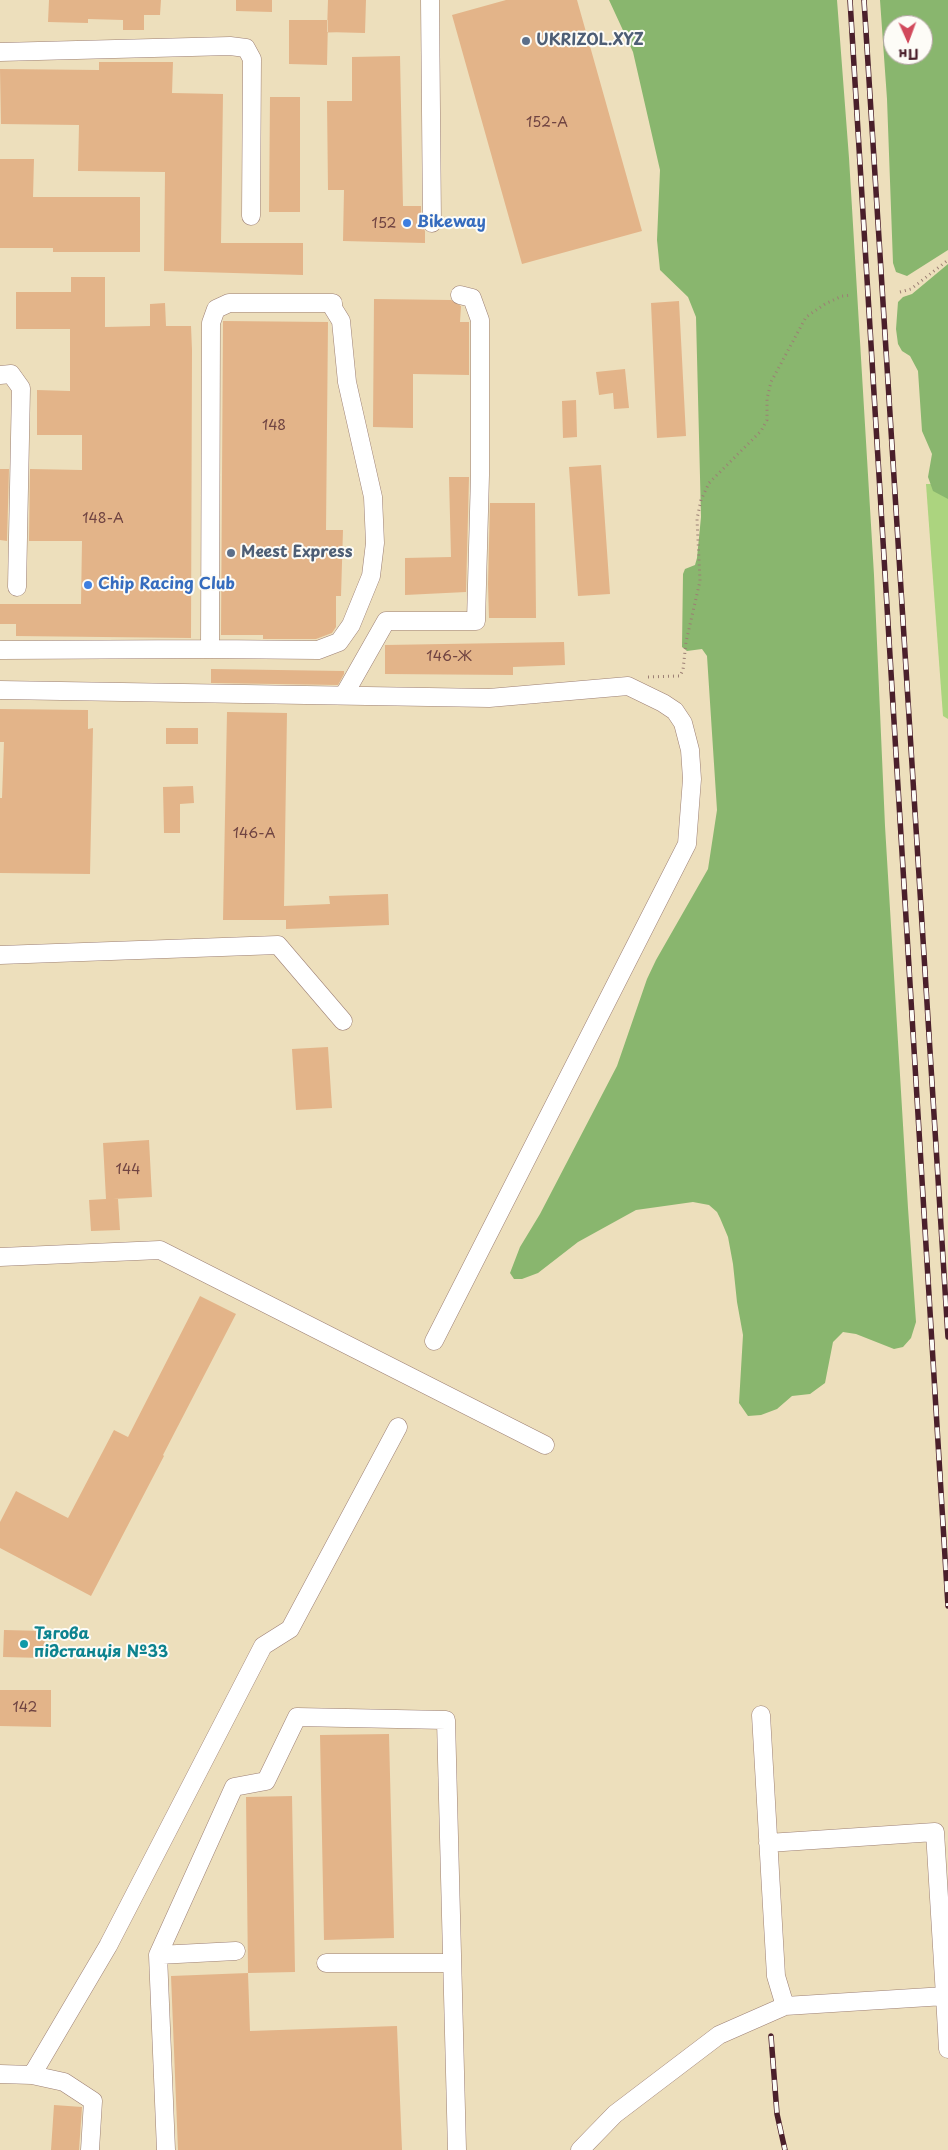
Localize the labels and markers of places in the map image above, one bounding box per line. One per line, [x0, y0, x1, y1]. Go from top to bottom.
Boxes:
place label: UKRIZOL.XYZ [536, 31, 644, 51]
marker: UKRIZOL.XYZ [520, 35, 532, 47]
place label: Bikeway [417, 213, 486, 233]
marker: Bikeway [401, 217, 413, 229]
place label: Meest Express [241, 543, 353, 563]
marker: Meest Express [225, 547, 237, 559]
place label: Chip Racing Club [98, 575, 235, 595]
marker: Chip Racing Club [82, 579, 94, 591]
place label: Тягова пiдстанцiя №33 [34, 1625, 168, 1663]
marker: Тягова пiдстанцiя №33 [18, 1638, 30, 1650]

